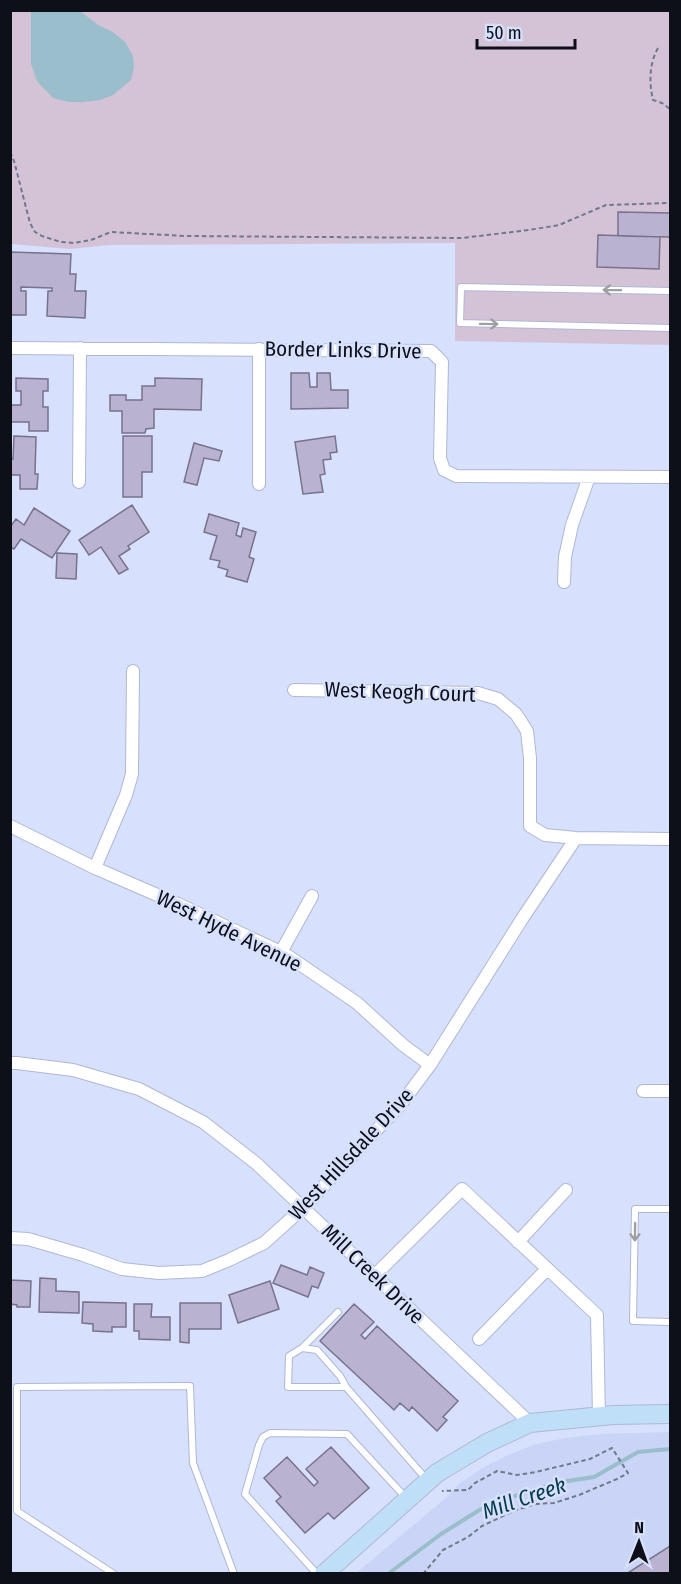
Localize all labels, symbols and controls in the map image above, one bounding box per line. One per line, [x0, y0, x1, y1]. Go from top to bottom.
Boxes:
scale bar [477, 12, 574, 50]
text: 50 m [486, 22, 522, 44]
one-way arrow [603, 284, 623, 295]
one-way arrow [478, 318, 498, 330]
street label: Border Links Drive [264, 336, 422, 364]
street label: West Keogh Court [324, 676, 476, 708]
street label: West Hyde Avenue [152, 885, 306, 977]
street label: West Hillsdale Drive [283, 1083, 419, 1225]
street label: Mill Creek Drive [316, 1218, 430, 1330]
one-way arrow [629, 1222, 640, 1242]
water label: Mill Creek [478, 1471, 570, 1525]
north arrow [609, 1512, 669, 1572]
text: N [634, 1518, 644, 1537]

